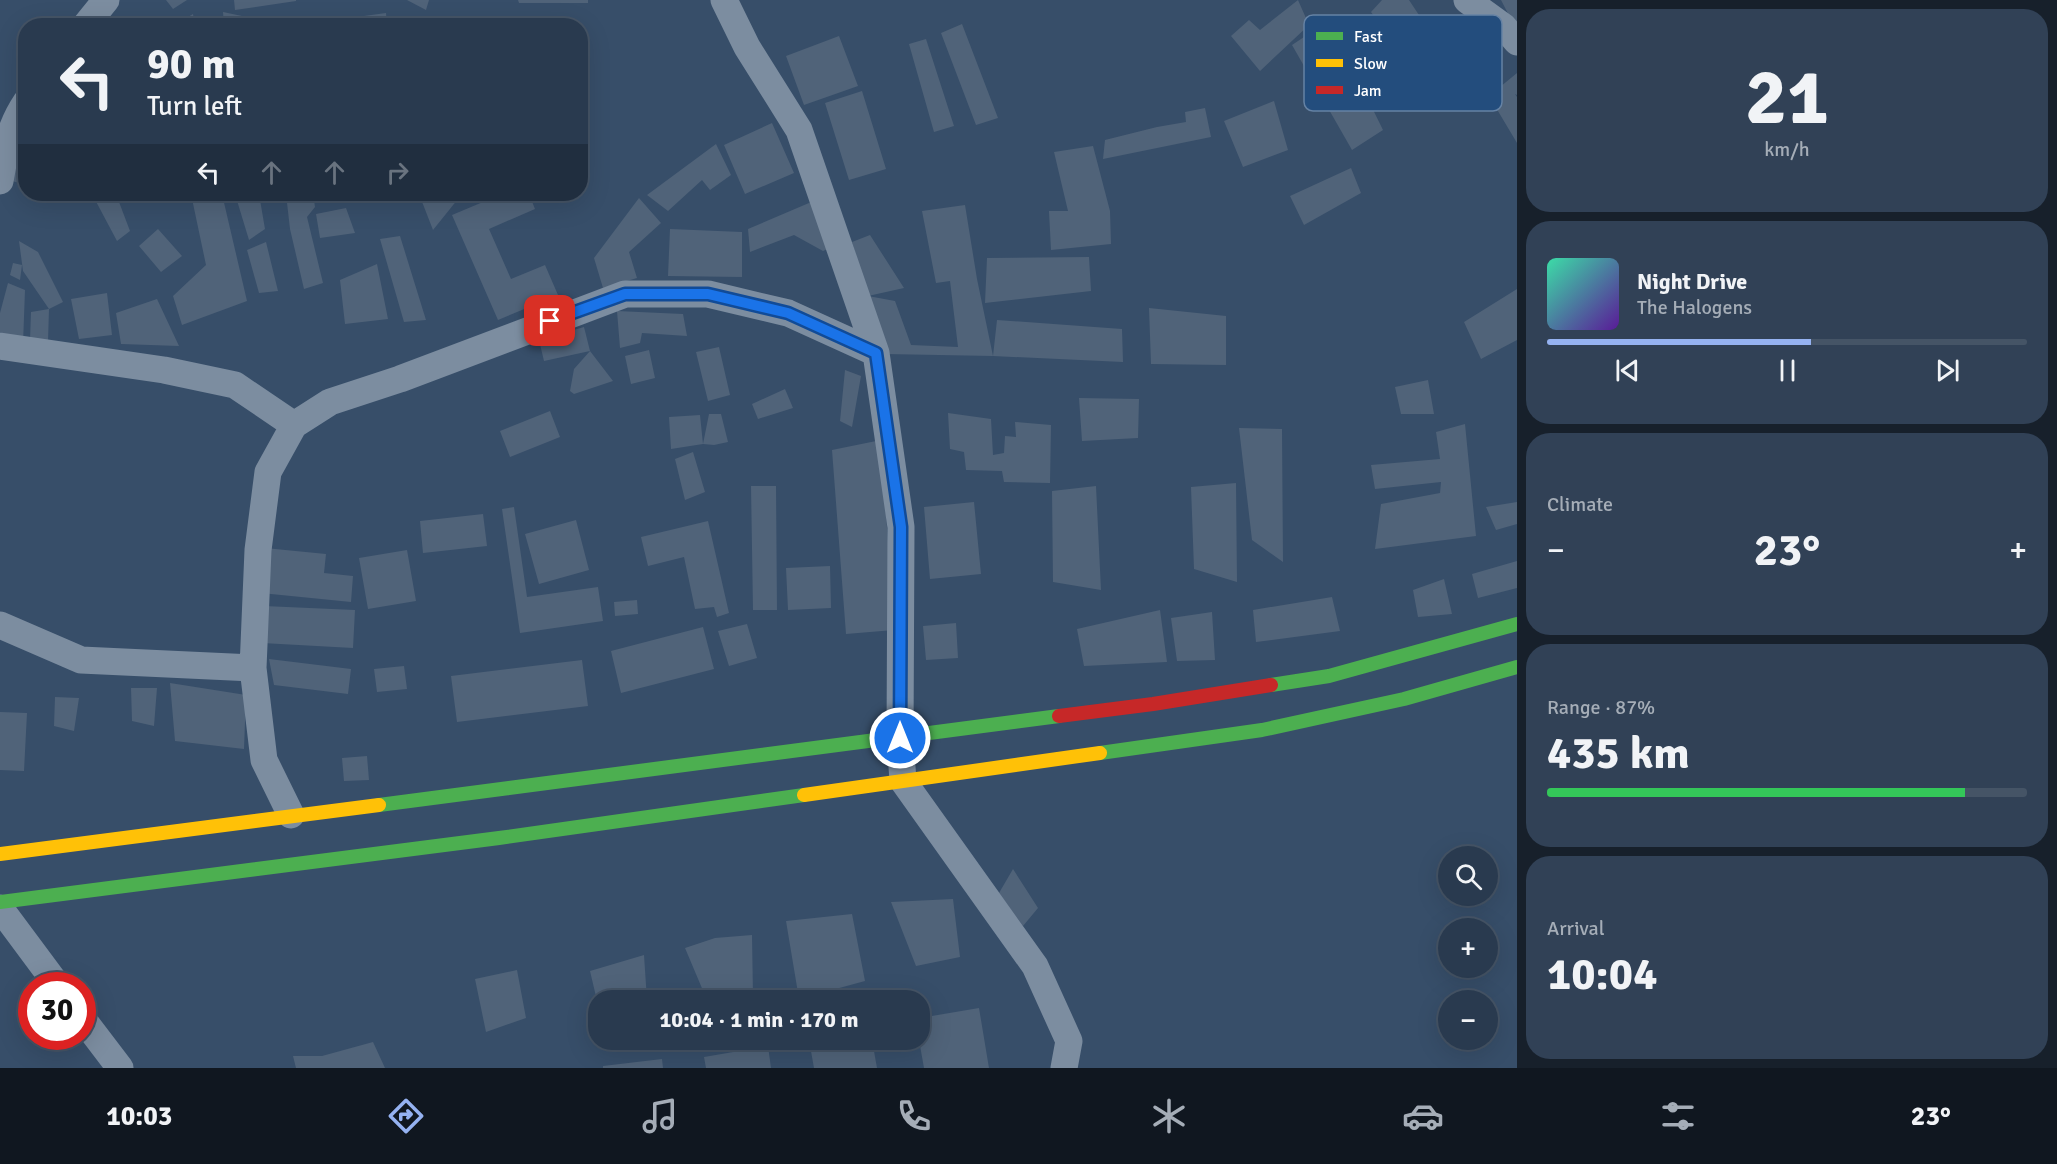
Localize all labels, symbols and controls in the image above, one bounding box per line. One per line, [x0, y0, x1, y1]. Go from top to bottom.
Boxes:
legend [1304, 15, 1502, 111]
text: Fast [1354, 27, 1383, 47]
text: 90 m [147, 39, 236, 90]
icon: left [48, 42, 126, 120]
text: 21 [1745, 50, 1829, 146]
text: Slow [1354, 54, 1388, 74]
text: Jam [1354, 81, 1382, 101]
text: Turn left [147, 90, 242, 123]
text: km/h [1764, 137, 1810, 162]
icon: left [192, 156, 225, 189]
icon: ahead [255, 156, 288, 189]
icon: ahead [318, 156, 351, 189]
icon: right [381, 156, 414, 189]
text: Night Drive [1637, 268, 1747, 295]
pin [524, 295, 575, 346]
text: The Halogens [1637, 295, 1752, 320]
icon: arrive [533, 304, 566, 337]
icon: previous [1611, 354, 1644, 387]
icon: pause [1771, 354, 1804, 387]
icon: next [1931, 354, 1964, 387]
text: Climate [1547, 492, 1613, 517]
text: 23° [1754, 523, 1820, 578]
text: − [1547, 530, 1565, 571]
text: + [2009, 530, 2027, 571]
text: Range · 87% [1547, 695, 1655, 720]
position arrow [868, 706, 932, 770]
text: 435 km [1547, 726, 1690, 781]
map controls [1438, 846, 1498, 1050]
button: search [1438, 846, 1498, 906]
text: Arrival [1547, 916, 1605, 941]
button: + [1438, 918, 1498, 978]
text: 10:04 [1547, 947, 1657, 1002]
speed limit sign: 30 [18, 972, 96, 1050]
button: − [1438, 990, 1498, 1050]
text: 10:04 · 1 min · 170 m [659, 1006, 859, 1033]
icon: directions [385, 1095, 427, 1137]
icon: music [639, 1095, 681, 1137]
icon: phone [893, 1095, 935, 1137]
icon: climate [1148, 1095, 1190, 1137]
icon: car [1402, 1095, 1444, 1137]
icon: filters [1657, 1095, 1699, 1137]
text: 10:03 [106, 1100, 172, 1133]
text: 23° [1911, 1100, 1951, 1133]

